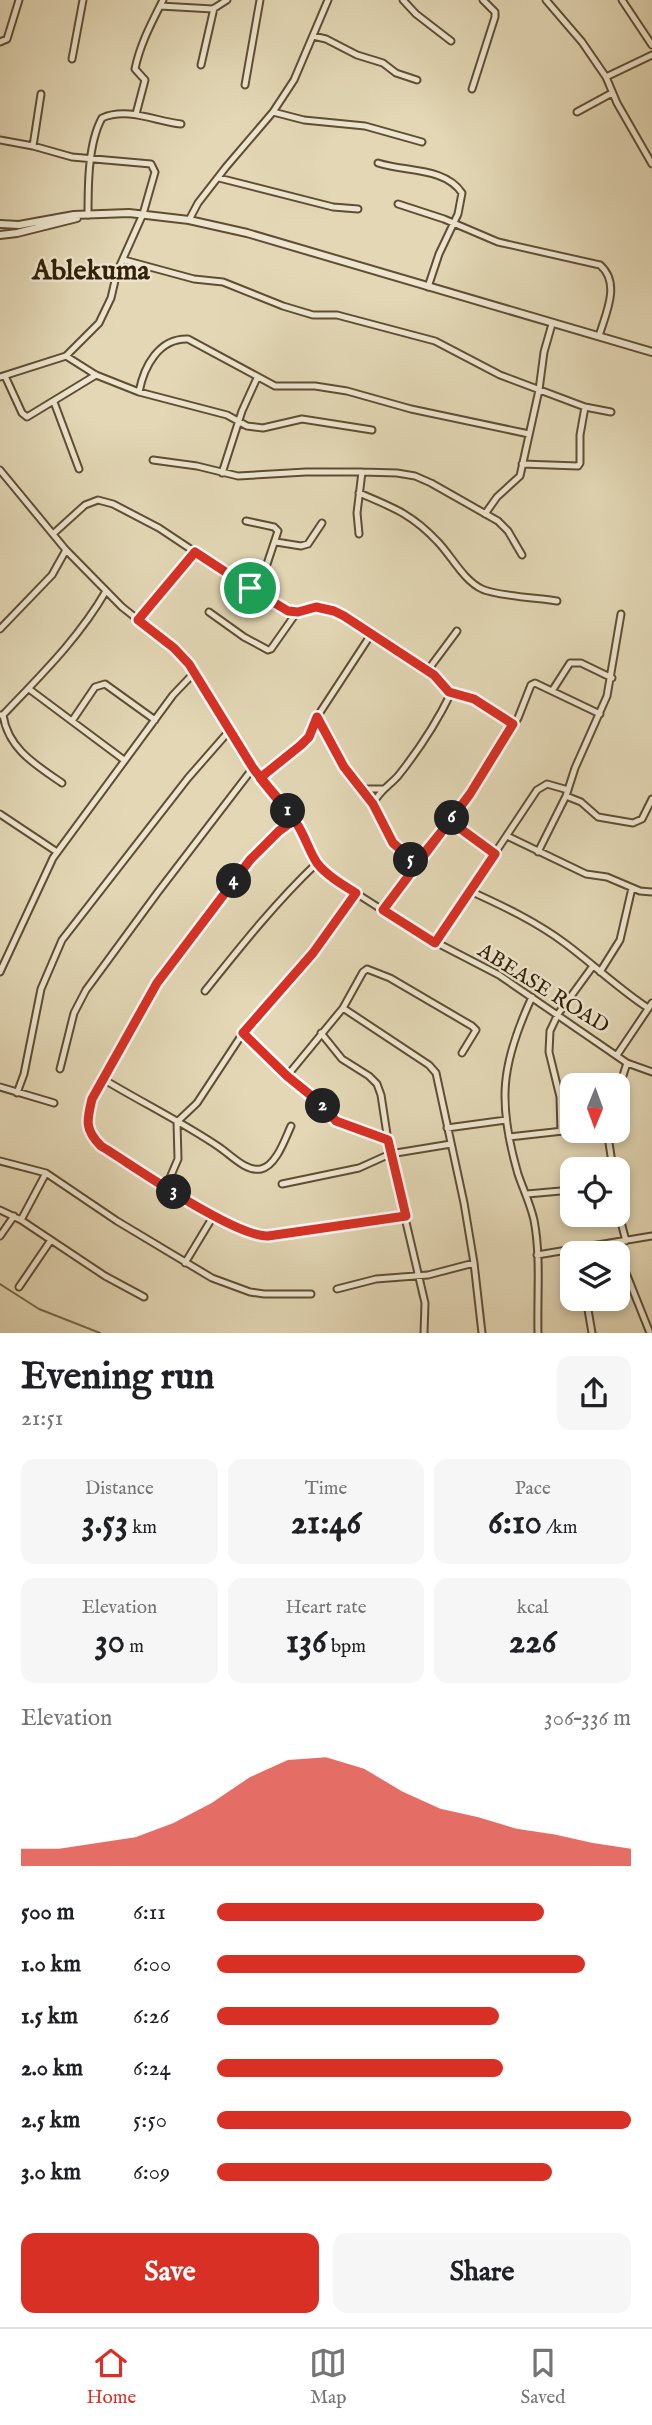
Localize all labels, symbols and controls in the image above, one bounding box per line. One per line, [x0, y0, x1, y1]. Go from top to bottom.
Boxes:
district label: Ablekuma [31, 254, 151, 289]
pin [220, 558, 280, 618]
icon: arrive [231, 569, 269, 607]
pin: 1 [270, 794, 306, 828]
text: 1 [284, 798, 291, 822]
pin: 6 [434, 800, 470, 836]
text: 6 [447, 805, 456, 829]
pin: 5 [394, 842, 428, 878]
text: 5 [407, 847, 414, 871]
pin: 4 [216, 864, 252, 898]
text: 4 [229, 868, 238, 892]
street label: ABEASE ROAD [471, 937, 614, 1040]
north arrow [560, 1073, 630, 1143]
map controls [560, 1073, 630, 1311]
pin: 2 [306, 1088, 340, 1124]
text: 2 [318, 1093, 327, 1117]
button: locate [560, 1157, 630, 1227]
pin: 3 [156, 1174, 192, 1210]
text: 3 [170, 1179, 177, 1203]
button: layers [560, 1241, 630, 1311]
text: Evening run [21, 1354, 215, 1402]
button: share [557, 1356, 631, 1430]
text: 21:51 [21, 1404, 63, 1433]
text: Distance [85, 1477, 154, 1501]
text: Time [305, 1477, 347, 1501]
text: Pace [515, 1477, 551, 1501]
text: 3.53 [82, 1501, 128, 1546]
text: 21:46 [291, 1501, 361, 1546]
text: 6:10 [488, 1501, 542, 1546]
text: km [128, 1516, 157, 1540]
text: /km [542, 1516, 577, 1540]
text: Elevation [82, 1596, 157, 1620]
text: Heart rate [285, 1596, 367, 1620]
text: kcal [517, 1596, 549, 1620]
text: 30 [95, 1620, 125, 1665]
text: 136 [286, 1620, 327, 1665]
text: 226 [509, 1620, 556, 1665]
text: m [125, 1635, 144, 1659]
text: bpm [327, 1635, 366, 1659]
text: Elevation [21, 1704, 112, 1733]
text: 306–336 m [544, 1704, 631, 1733]
text: 500 m [21, 1898, 75, 1927]
text: 6:11 [133, 1898, 166, 1927]
text: 1.0 km [21, 1950, 81, 1979]
text: 6:00 [133, 1950, 171, 1979]
text: 1.5 km [21, 2002, 78, 2031]
text: 6:26 [133, 2002, 169, 2031]
text: 2.0 km [21, 2054, 83, 2083]
text: 6:24 [133, 2054, 171, 2083]
text: 2.5 km [21, 2106, 80, 2135]
text: 5:50 [133, 2106, 167, 2135]
text: 3.0 km [21, 2158, 81, 2187]
text: 6:09 [133, 2158, 170, 2187]
button: Save [21, 2233, 319, 2313]
button: Share [333, 2233, 631, 2313]
tab: Home [87, 2344, 136, 2410]
tab: Map [309, 2344, 347, 2410]
tab: Saved [520, 2344, 565, 2410]

